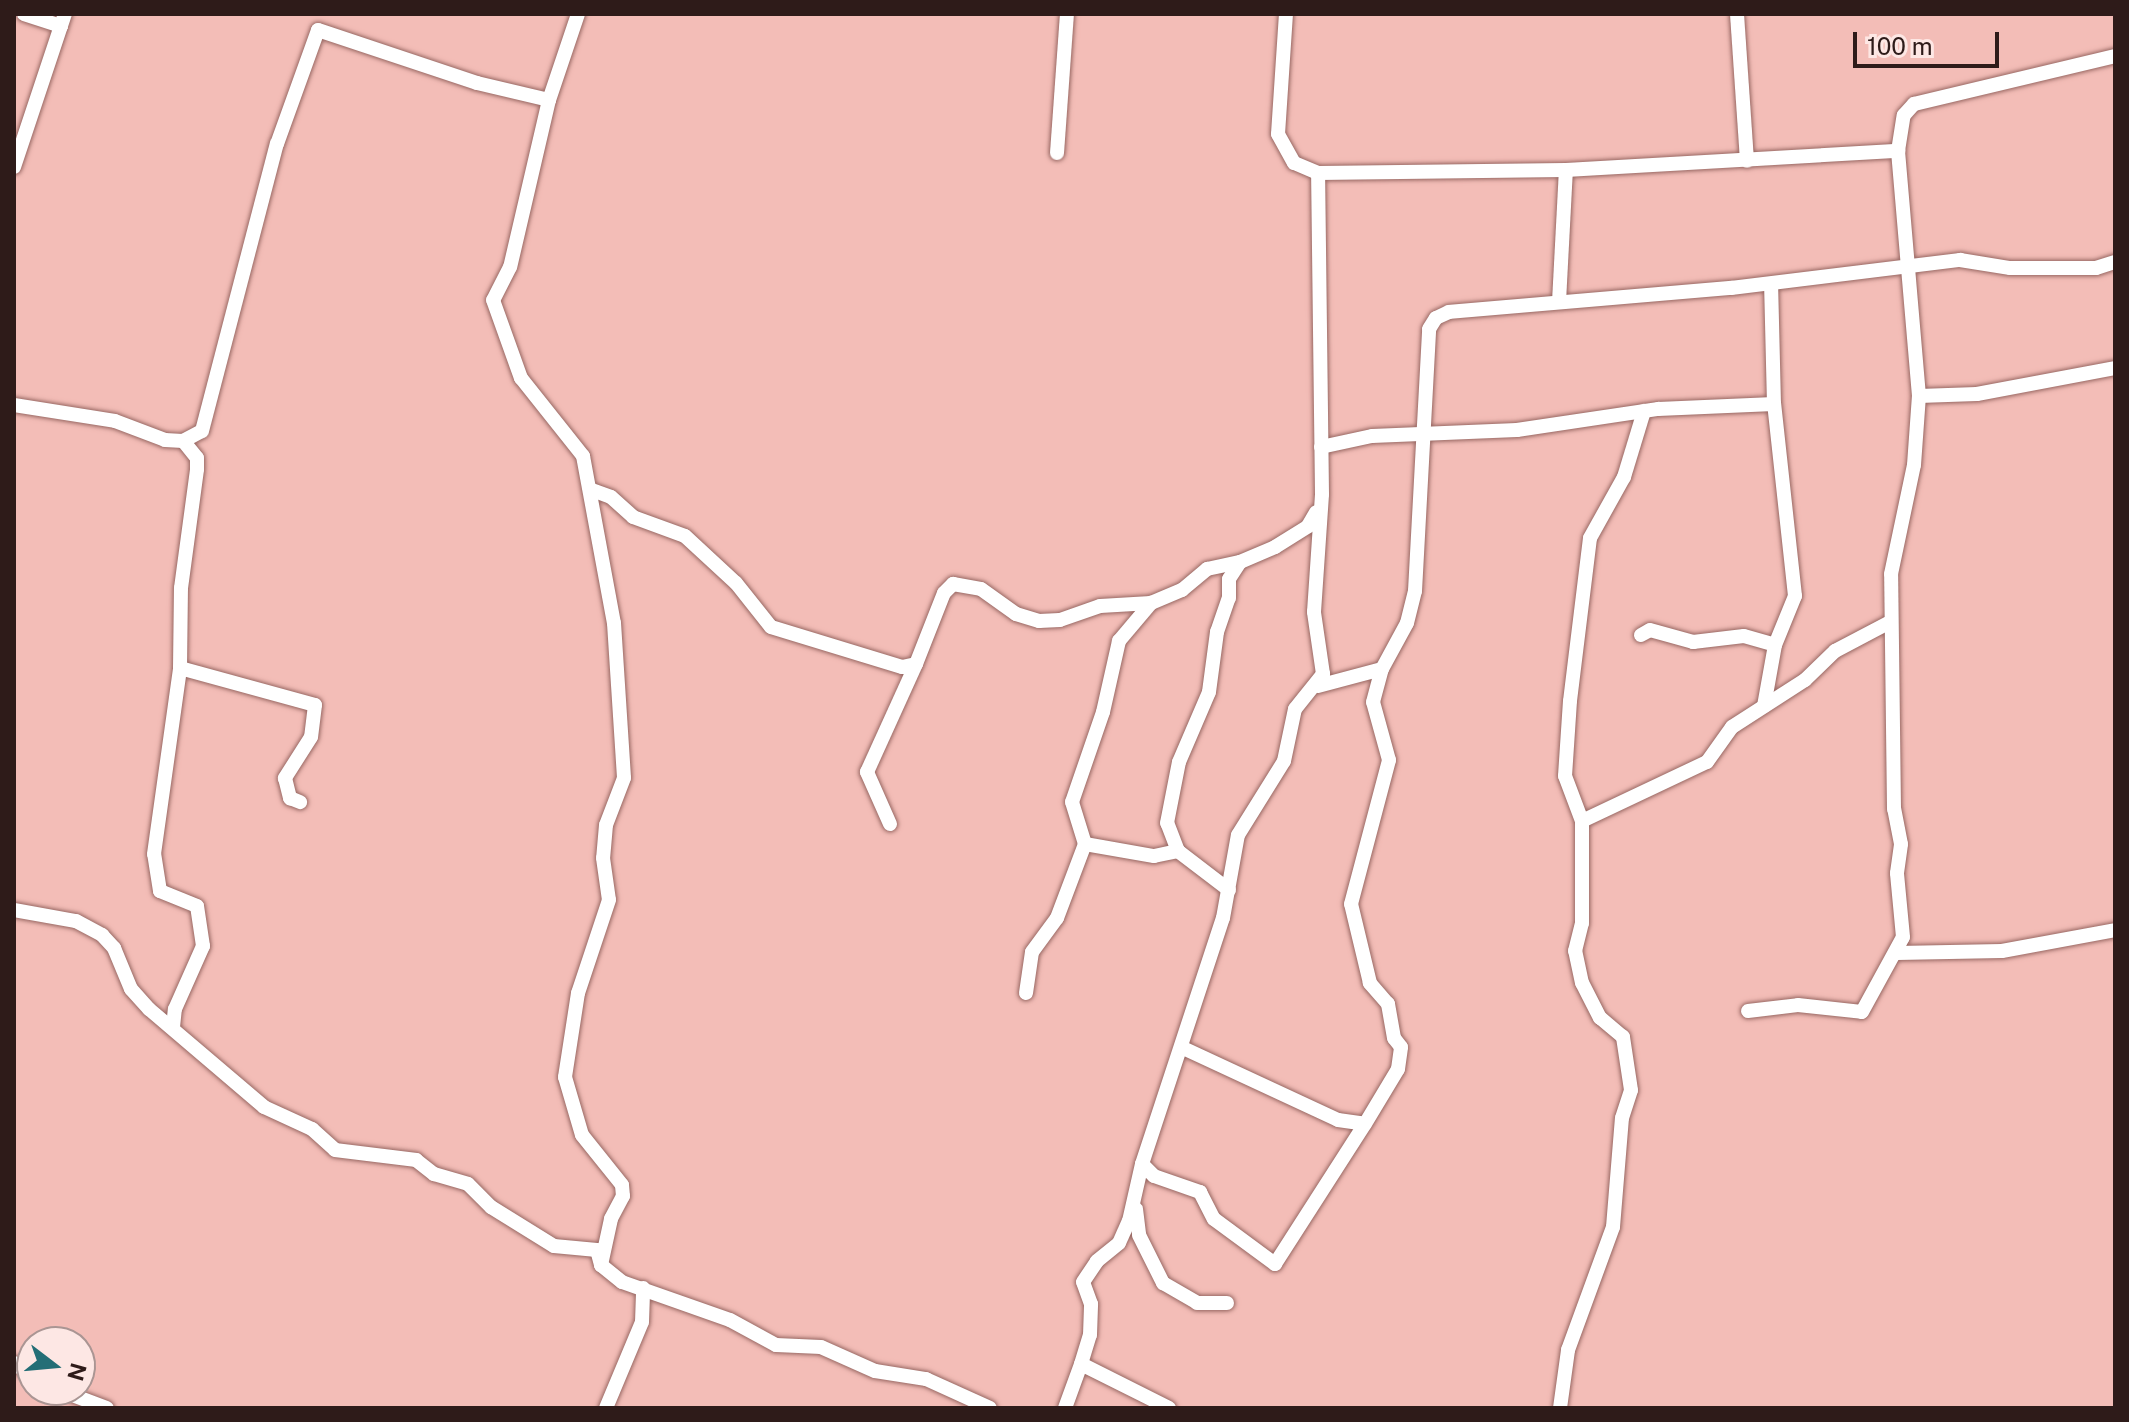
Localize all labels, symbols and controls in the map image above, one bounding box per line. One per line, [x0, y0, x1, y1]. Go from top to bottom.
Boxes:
scale bar [1857, 16, 2003, 66]
text: 100 m [1867, 32, 1933, 60]
north arrow [16, 1326, 96, 1406]
text: N [62, 1360, 92, 1384]

